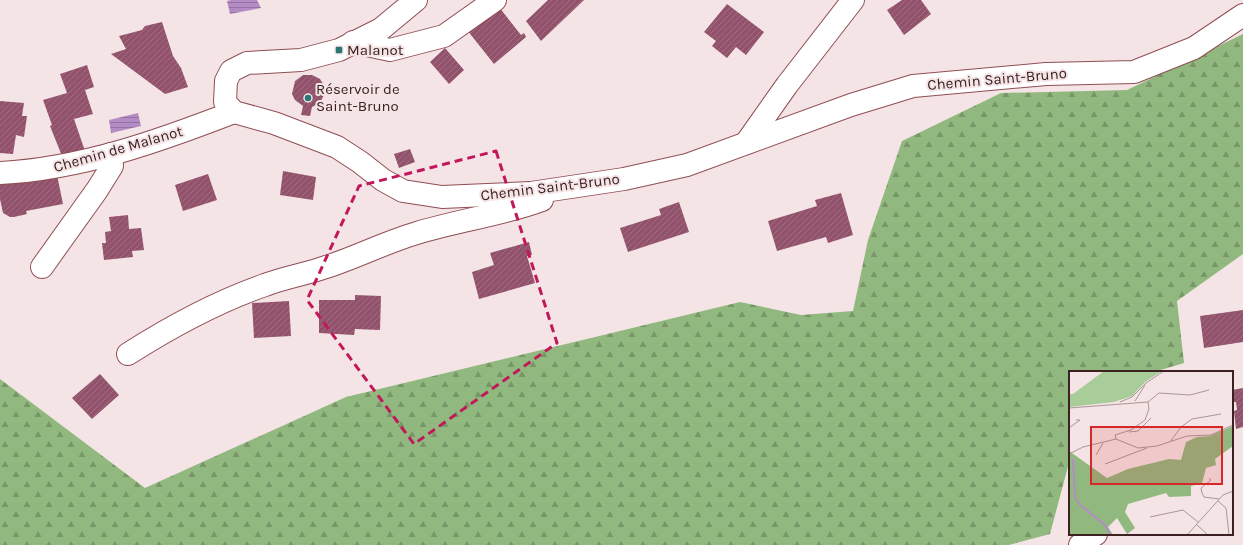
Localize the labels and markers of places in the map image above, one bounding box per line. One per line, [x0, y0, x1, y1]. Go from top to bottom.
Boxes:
place label: Malanot [347, 41, 404, 59]
marker: Malanot [334, 45, 344, 55]
place label: Réservoir de Saint-Bruno [316, 80, 400, 115]
marker: Réservoir de Saint-Bruno [303, 93, 313, 103]

